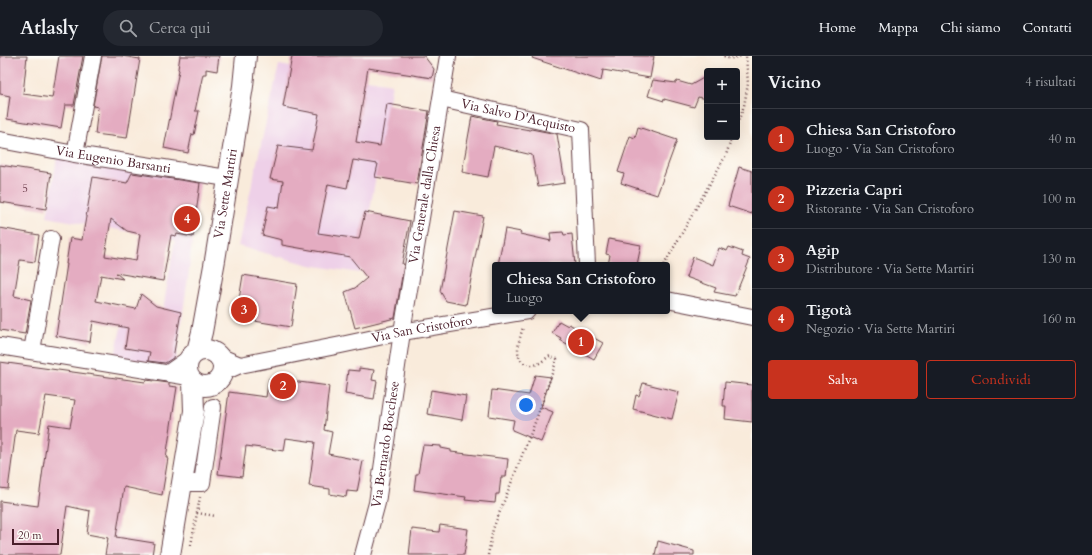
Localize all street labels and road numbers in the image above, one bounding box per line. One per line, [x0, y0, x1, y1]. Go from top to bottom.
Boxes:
street label: Via Salvo D'Acquisto [459, 95, 577, 138]
street label: Via Generale dalla Chiesa [405, 124, 445, 265]
street label: Via Eugenio Barsanti [54, 142, 173, 178]
street label: Via Sette Martiri [210, 147, 242, 240]
street label: Via San Cristoforo [370, 311, 473, 347]
street label: Via Bernardo Bocchese [367, 380, 404, 510]

